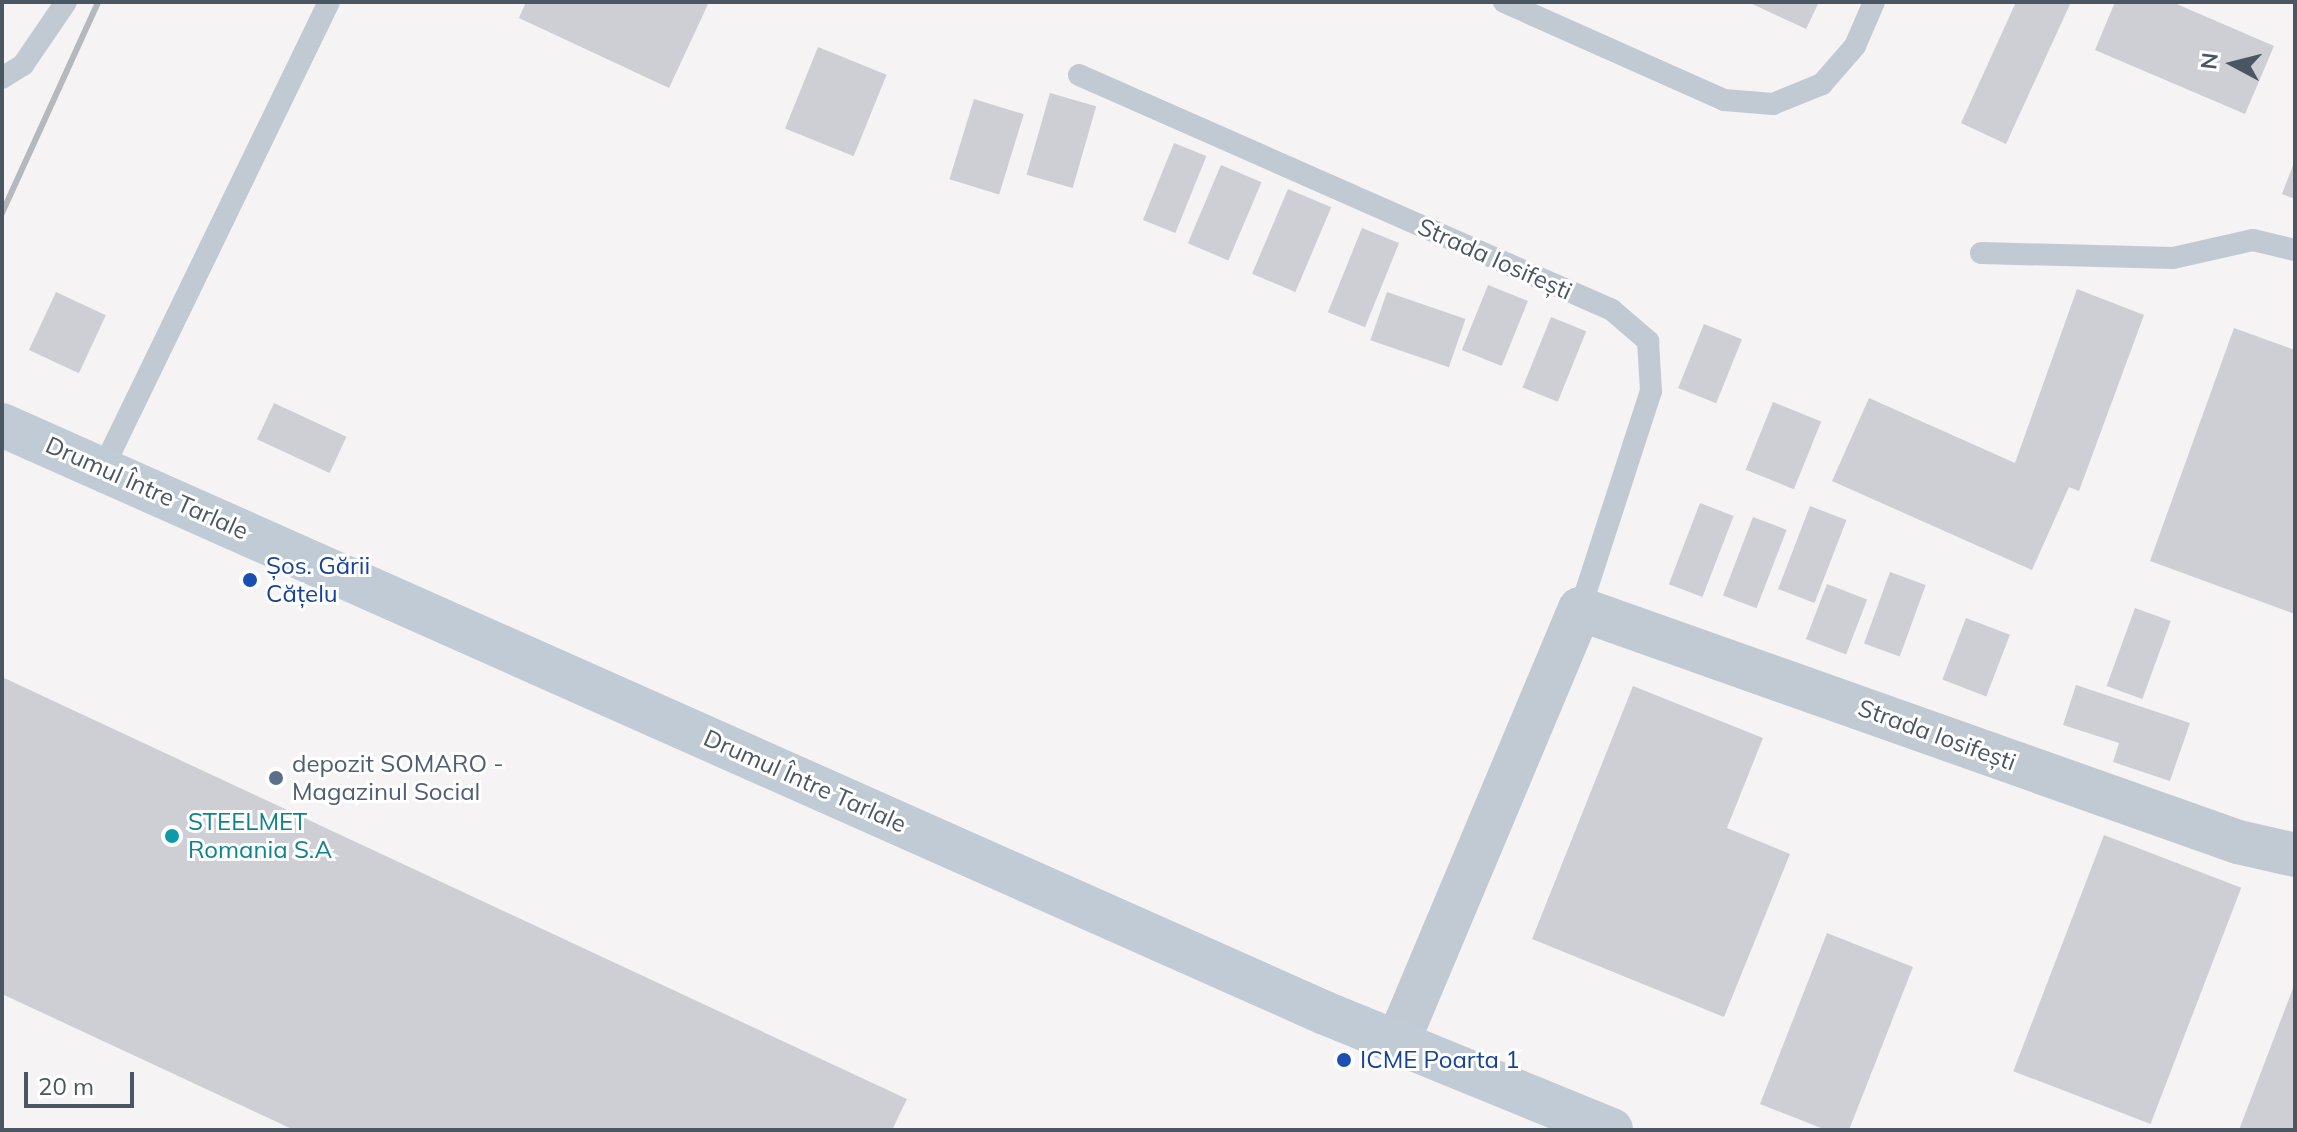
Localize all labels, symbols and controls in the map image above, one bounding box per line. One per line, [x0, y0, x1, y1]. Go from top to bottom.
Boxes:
north arrow [2193, 24, 2273, 104]
text: N [2194, 51, 2224, 71]
street label: Strada Iosifești [1413, 212, 1577, 306]
street label: Drumul Între Tarlale [41, 430, 253, 546]
place label: Șos. Gării Cățelu [266, 552, 370, 608]
marker: Șos. Gării Cățelu [241, 571, 259, 589]
street label: Strada Iosifești [1854, 693, 2020, 777]
street label: Drumul Între Tarlale [699, 723, 911, 839]
place label: depozit SOMARO - Magazinul Social [292, 750, 504, 806]
marker: depozit SOMARO - Magazinul Social [267, 769, 285, 787]
place label: STEELMET Romania S.A [188, 808, 332, 864]
marker: STEELMET Romania S.A [163, 827, 181, 845]
place label: ICME Poarta 1 [1360, 1046, 1520, 1074]
marker: ICME Poarta 1 [1335, 1051, 1353, 1069]
scale bar [28, 1056, 138, 1106]
text: 20 m [38, 1071, 94, 1101]

